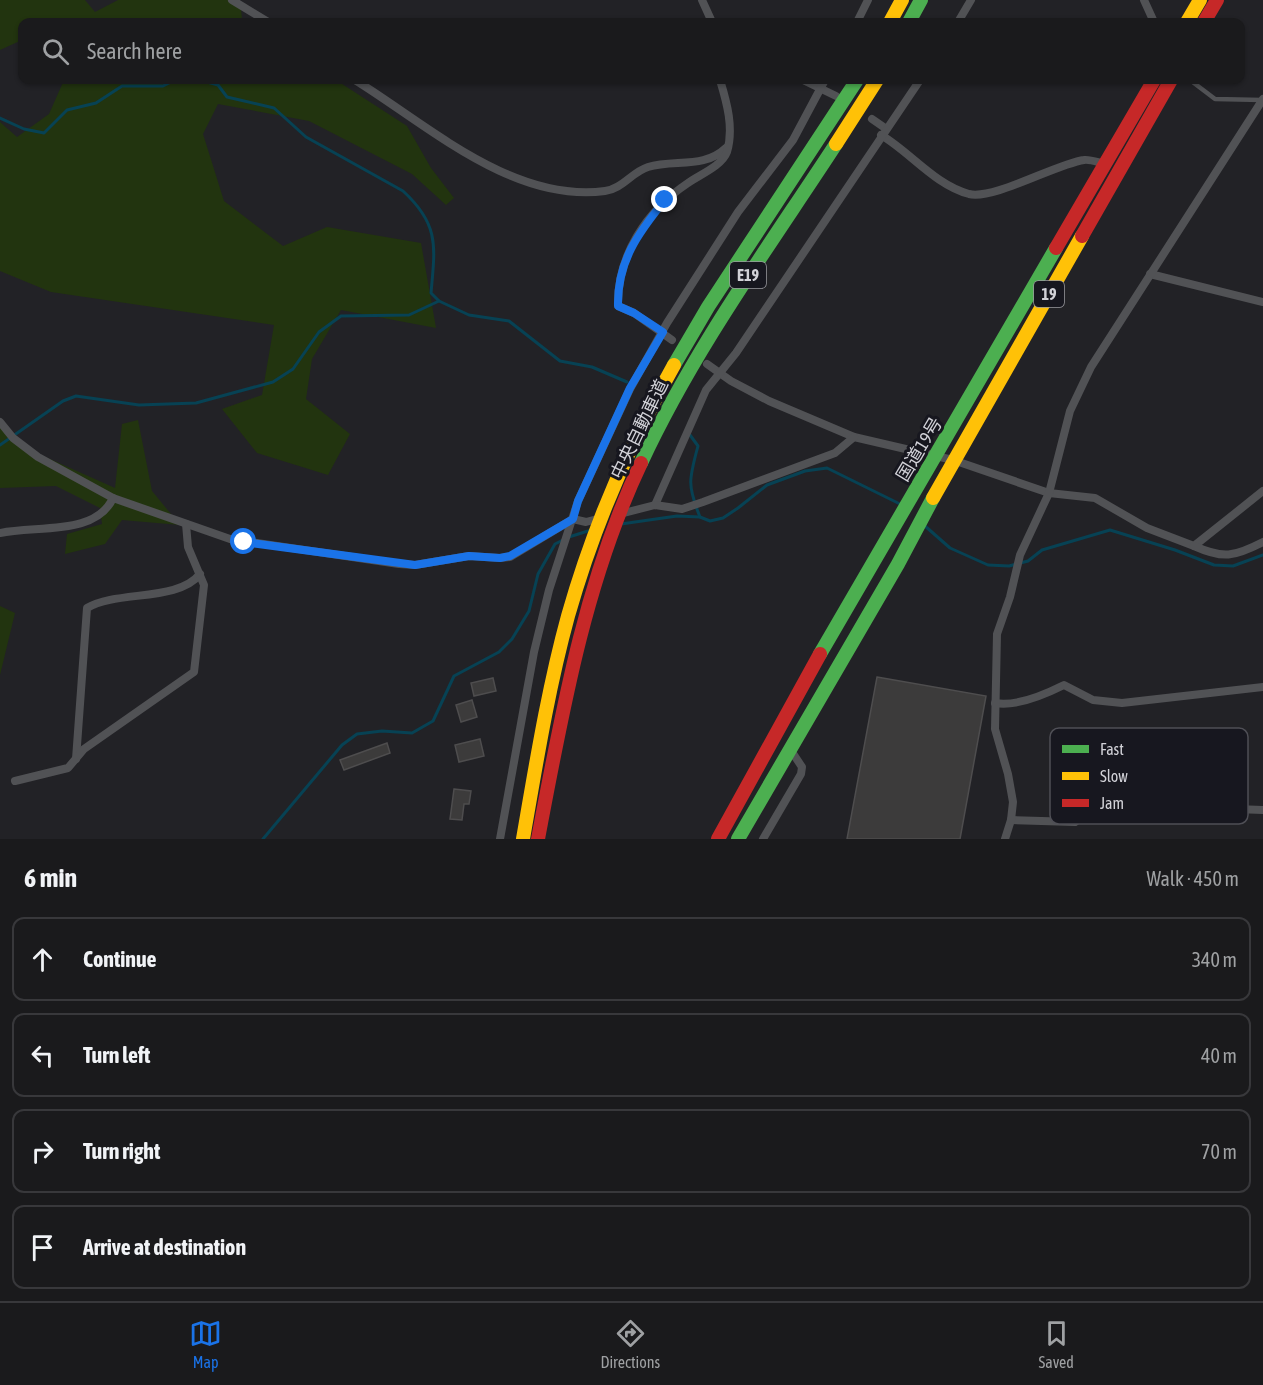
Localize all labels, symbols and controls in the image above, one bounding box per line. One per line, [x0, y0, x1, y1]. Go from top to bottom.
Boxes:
search box [18, 18, 1245, 84]
icon: search [39, 35, 72, 68]
text: Search here [87, 38, 182, 64]
route end [651, 186, 677, 212]
road number: E19 [730, 262, 766, 288]
road number: 19 [1034, 281, 1064, 307]
street label: 中央自動車道 [606, 376, 672, 482]
street label: 国道19号 [892, 413, 946, 485]
route start [230, 528, 256, 554]
legend [1050, 728, 1248, 824]
text: Fast [1100, 740, 1124, 758]
text: Slow [1100, 767, 1128, 785]
text: Jam [1100, 794, 1124, 812]
text: 6 min [24, 863, 77, 893]
text: Walk · 450 m [1147, 867, 1239, 890]
icon: ahead [26, 943, 59, 976]
text: Continue [83, 946, 157, 972]
text: 340 m [1192, 948, 1237, 971]
icon: left [26, 1039, 59, 1072]
text: Turn left [83, 1042, 150, 1068]
text: 40 m [1201, 1044, 1237, 1067]
icon: right [26, 1135, 59, 1168]
text: Turn right [83, 1138, 160, 1164]
text: 70 m [1201, 1140, 1237, 1163]
icon: arrive [26, 1231, 59, 1264]
text: Arrive at destination [83, 1234, 246, 1260]
tab: Map [189, 1317, 222, 1371]
tab: Directions [600, 1317, 660, 1371]
tab: Saved [1038, 1317, 1074, 1371]

